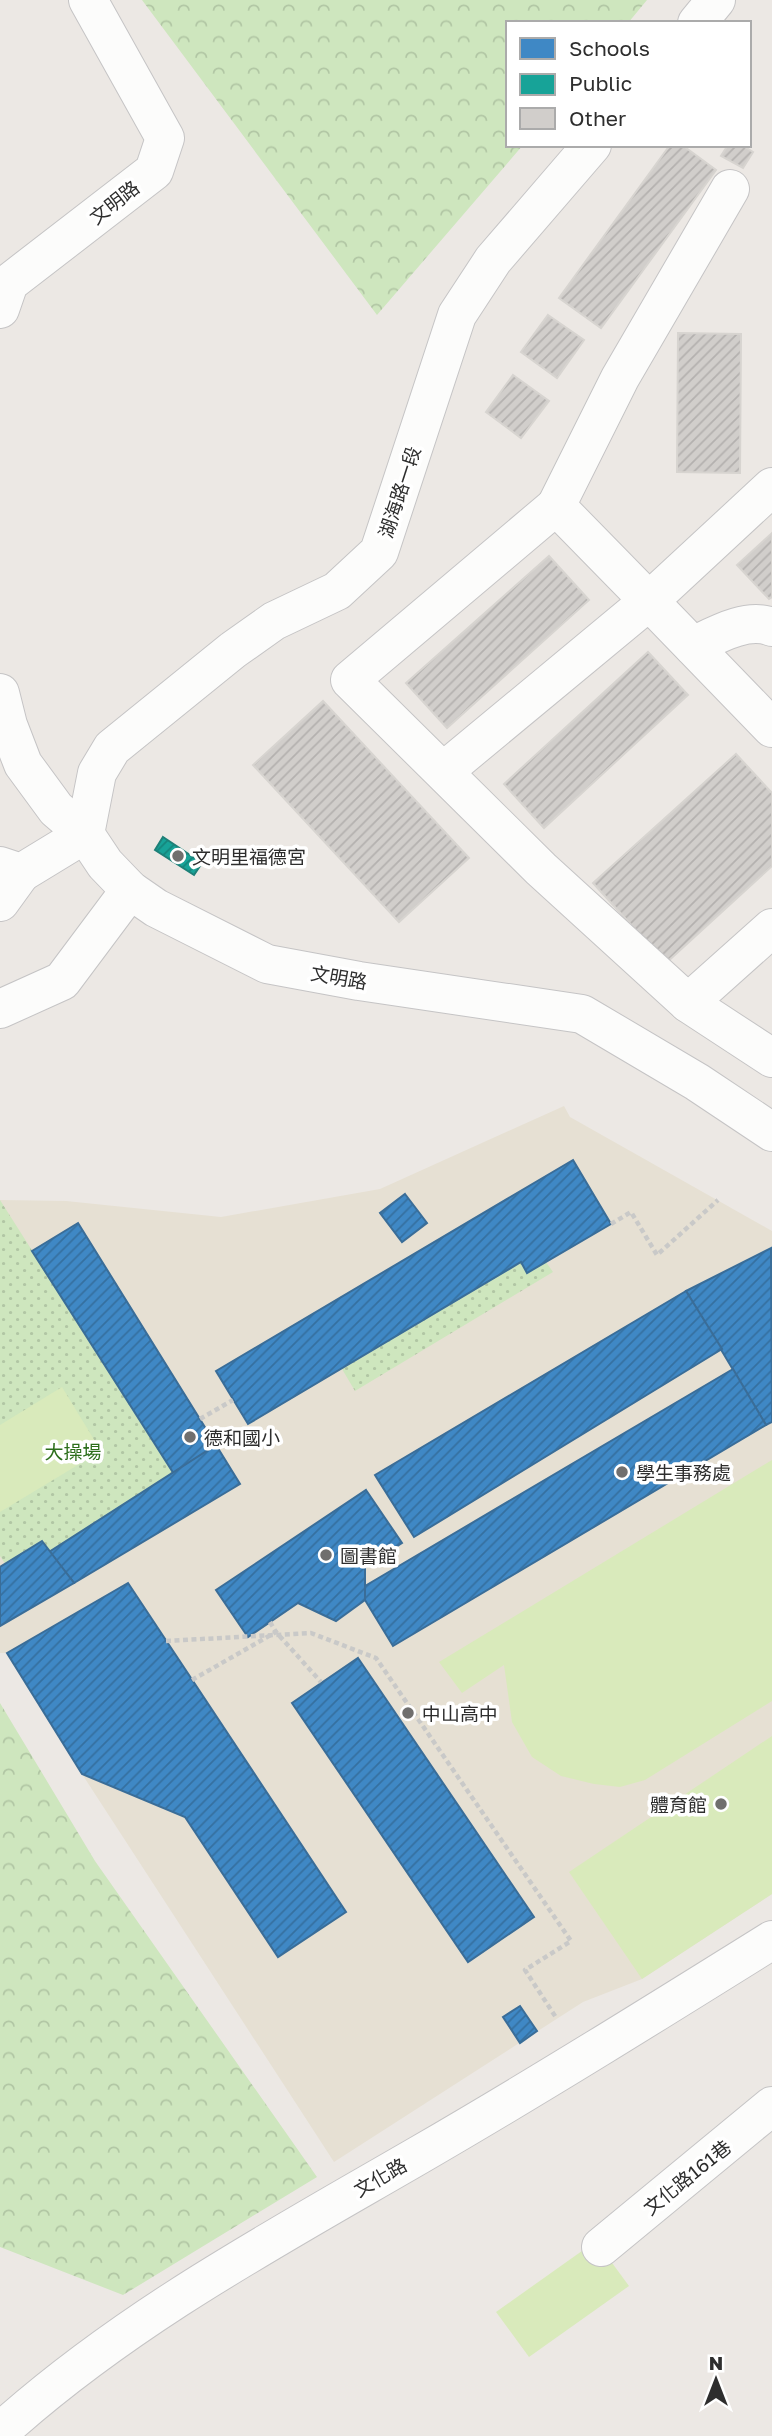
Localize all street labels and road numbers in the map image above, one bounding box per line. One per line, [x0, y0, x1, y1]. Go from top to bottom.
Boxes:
street label: 文明路 [84, 175, 144, 229]
street label: 湖海路一段 [373, 443, 425, 541]
street label: 文明路 [309, 961, 369, 993]
street label: 文化路161巷 [639, 2135, 735, 2219]
street label: 文化路 [350, 2153, 410, 2201]

